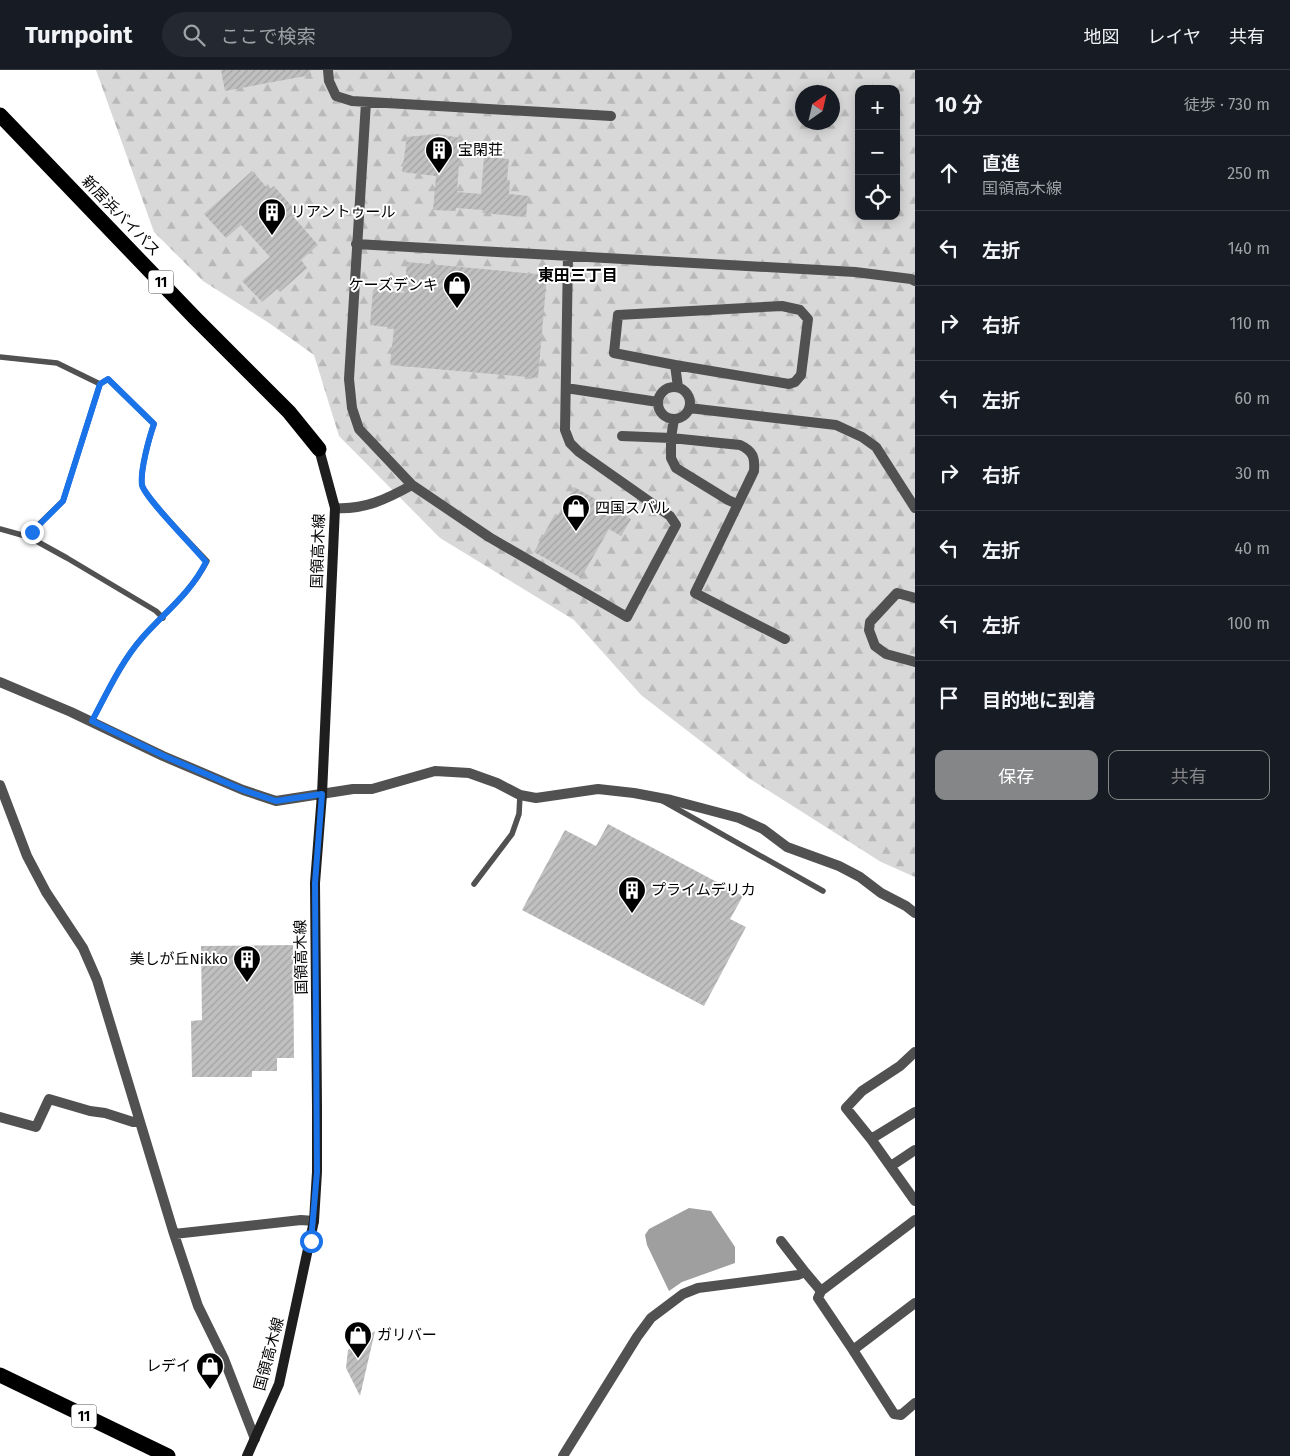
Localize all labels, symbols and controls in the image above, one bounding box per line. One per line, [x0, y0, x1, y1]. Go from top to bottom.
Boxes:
search box [162, 12, 512, 57]
text: Turnpoint [25, 21, 132, 49]
icon: search [180, 21, 208, 49]
text: ここで検索 [220, 25, 315, 48]
text: 地図 [1084, 26, 1120, 48]
text: レイヤ [1148, 26, 1201, 48]
text: 共有 [1229, 26, 1265, 48]
north arrow [795, 85, 840, 130]
map controls [855, 85, 900, 220]
button: + [855, 85, 900, 130]
text: 10 分 [935, 92, 983, 118]
text: 徒歩 · 730 m [1184, 95, 1270, 114]
button: − [855, 130, 900, 175]
building icon: 宝閑荘 [424, 135, 454, 174]
place label: 宝閑荘 [458, 141, 503, 159]
text: 直進 [982, 152, 1020, 175]
icon: ahead [935, 159, 963, 187]
text: 250 m [1227, 164, 1270, 183]
street label: 新居浜バイパス [78, 172, 164, 260]
button: locate [855, 175, 900, 220]
text: 国領高木線 [982, 179, 1062, 198]
building icon: リアントゥール [257, 197, 287, 236]
place label: リアントゥール [291, 203, 395, 221]
icon: left [935, 234, 963, 262]
text: 左折 [982, 239, 1020, 262]
text: 140 m [1228, 239, 1270, 258]
district label: 東田三丁目 [538, 266, 618, 285]
road number: 11 [148, 270, 174, 293]
shop icon: ケーズデンキ [442, 270, 472, 309]
place label: ケーズデンキ [349, 276, 438, 294]
icon: right [935, 309, 963, 337]
text: 右折 [982, 314, 1020, 337]
text: 110 m [1229, 314, 1270, 333]
icon: left [935, 384, 963, 412]
text: 左折 [982, 389, 1020, 412]
text: 60 m [1235, 389, 1270, 408]
icon: right [935, 459, 963, 487]
text: 右折 [982, 464, 1020, 487]
text: 30 m [1235, 464, 1270, 483]
shop icon: 四国スバル [561, 493, 591, 532]
place label: 四国スバル [595, 499, 670, 517]
street label: 国領高木線 [308, 513, 328, 589]
route end [21, 521, 44, 544]
icon: left [935, 534, 963, 562]
text: 左折 [982, 539, 1020, 562]
text: 40 m [1235, 539, 1270, 558]
icon: left [935, 609, 963, 637]
text: 左折 [982, 614, 1020, 637]
text: 100 m [1227, 614, 1270, 633]
icon: arrive [935, 684, 963, 712]
text: 目的地に到着 [982, 689, 1096, 712]
button: 保存 [935, 750, 1098, 800]
button: 共有 [1108, 750, 1270, 800]
building icon: プライムデリカ [617, 875, 647, 914]
place label: プライムデリカ [651, 881, 756, 899]
street label: 国領高木線 [291, 919, 311, 995]
building icon: 美しが丘Nikko [232, 944, 262, 983]
place label: 美しが丘Nikko [130, 950, 228, 968]
route start [300, 1230, 323, 1253]
street label: 国領高木線 [251, 1315, 287, 1393]
shop icon: ガリバー [343, 1320, 373, 1359]
place label: ガリバー [377, 1326, 437, 1344]
shop icon: レデイ [195, 1351, 225, 1390]
place label: レデイ [146, 1357, 191, 1375]
road number: 11 [72, 1404, 96, 1428]

